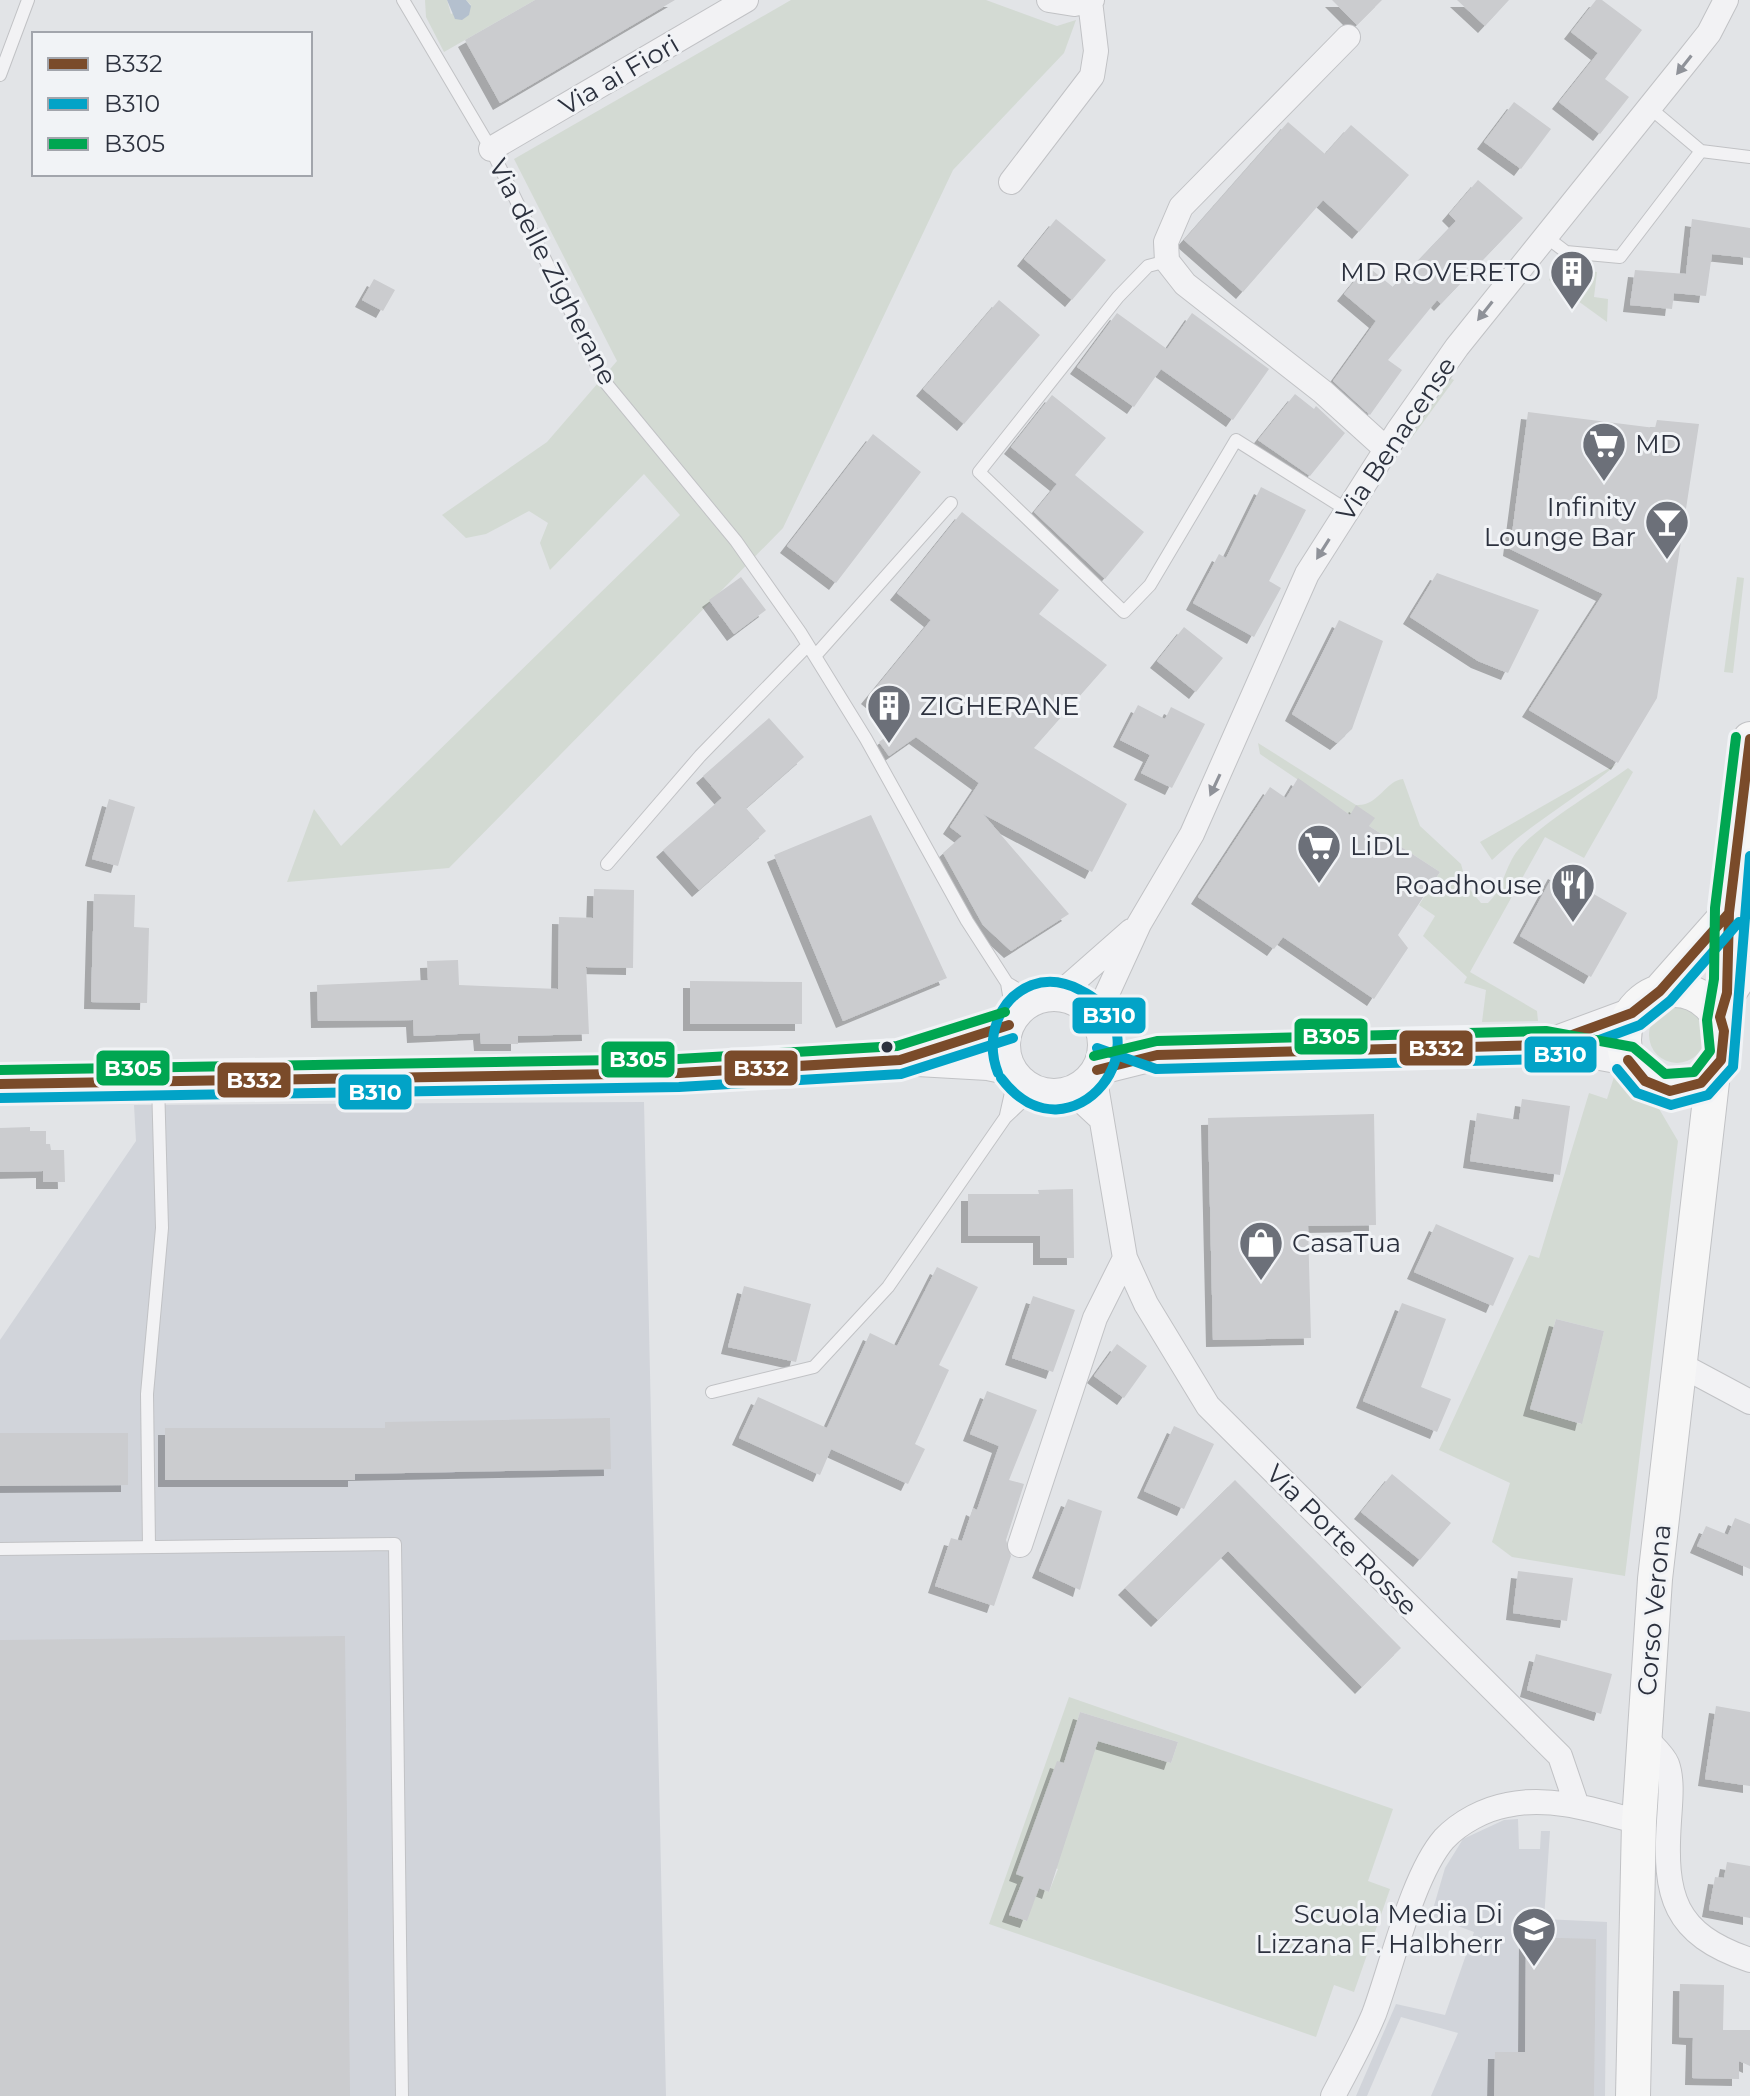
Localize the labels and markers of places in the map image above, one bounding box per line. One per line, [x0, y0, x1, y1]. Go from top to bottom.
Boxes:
building icon: MD ROVERETO [1548, 248, 1596, 311]
place label: MD ROVERETO [1340, 256, 1541, 288]
supermarket icon: MD [1580, 420, 1628, 483]
place label: MD [1635, 428, 1681, 460]
place label: Infinity Lounge Bar [1484, 491, 1637, 553]
bar icon: Infinity Lounge Bar [1643, 498, 1691, 561]
building icon: ZIGHERANE [865, 682, 913, 745]
place label: ZIGHERANE [920, 690, 1079, 722]
supermarket icon: LiDL [1295, 822, 1343, 885]
place label: LiDL [1350, 830, 1410, 862]
restaurant icon: Roadhouse [1549, 861, 1597, 924]
place label: Roadhouse [1394, 869, 1542, 901]
unlabelled marker [879, 1039, 895, 1055]
shop icon: CasaTua [1237, 1219, 1285, 1282]
place label: CasaTua [1292, 1227, 1401, 1259]
place label: Scuola Media Di Lizzana F. Halbherr [1255, 1898, 1503, 1960]
school or university icon: Scuola Media Di Lizzana F. Halbherr [1510, 1905, 1558, 1968]

